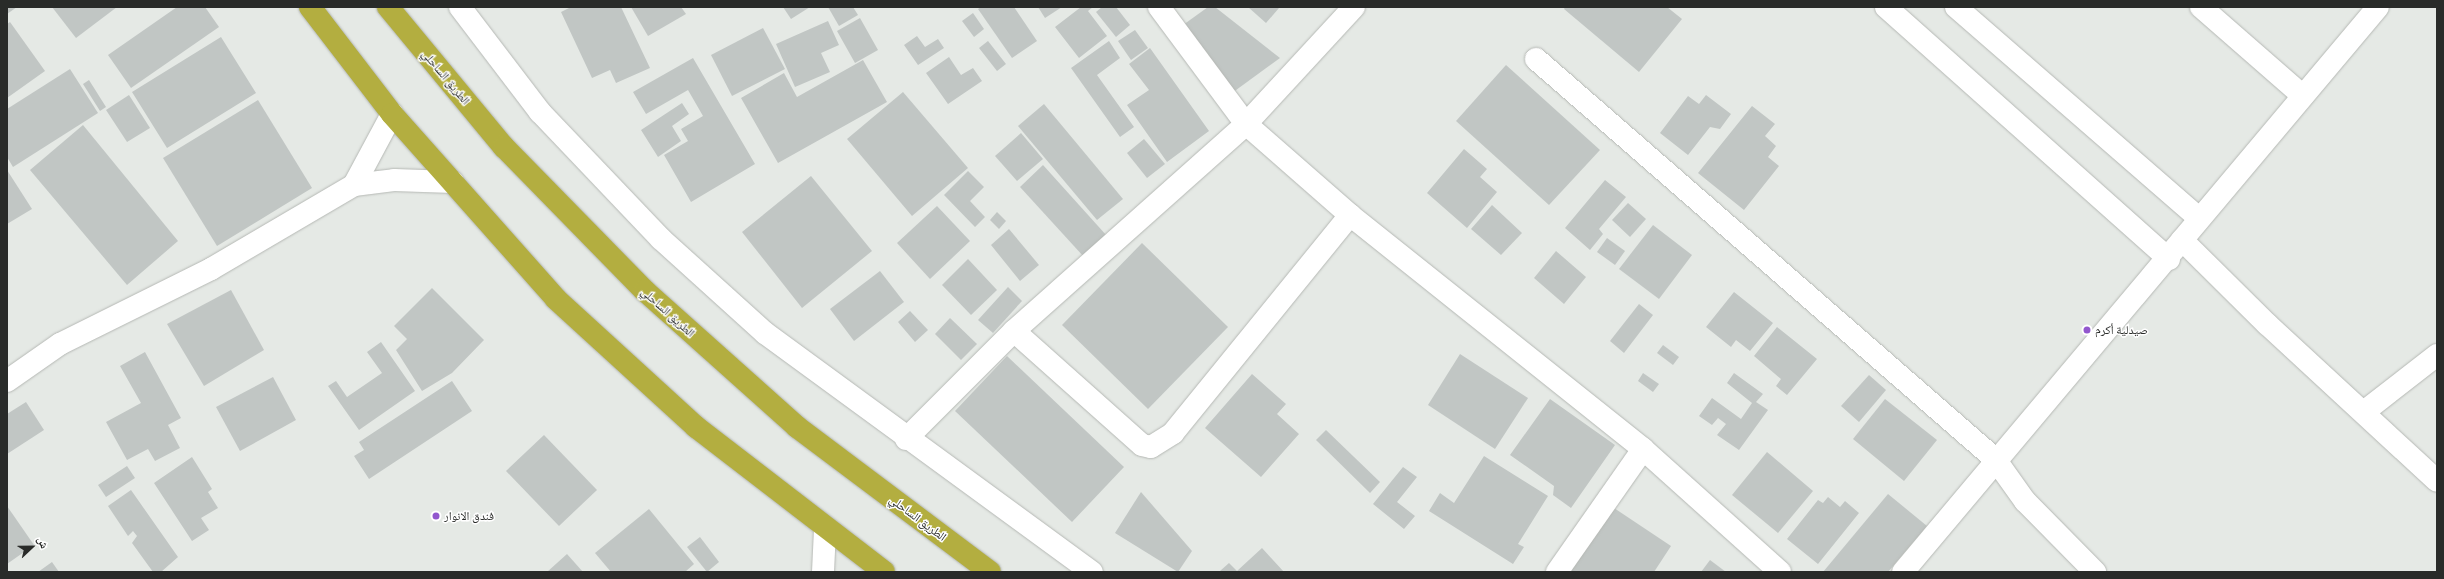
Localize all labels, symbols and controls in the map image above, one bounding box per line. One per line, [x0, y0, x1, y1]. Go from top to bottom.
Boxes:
street label: الطريق الساحلي [419, 47, 473, 107]
street label: الطريق الساحلي [638, 284, 698, 340]
place label: صيدلية أكرم [2095, 323, 2148, 337]
marker: صيدلية أكرم [2082, 325, 2092, 335]
street label: الطريق الساحلي [887, 492, 949, 544]
place label: فندق الانوار [444, 509, 494, 523]
marker: فندق الانوار [431, 511, 441, 521]
north arrow [12, 527, 52, 567]
text: ش [34, 534, 53, 551]

